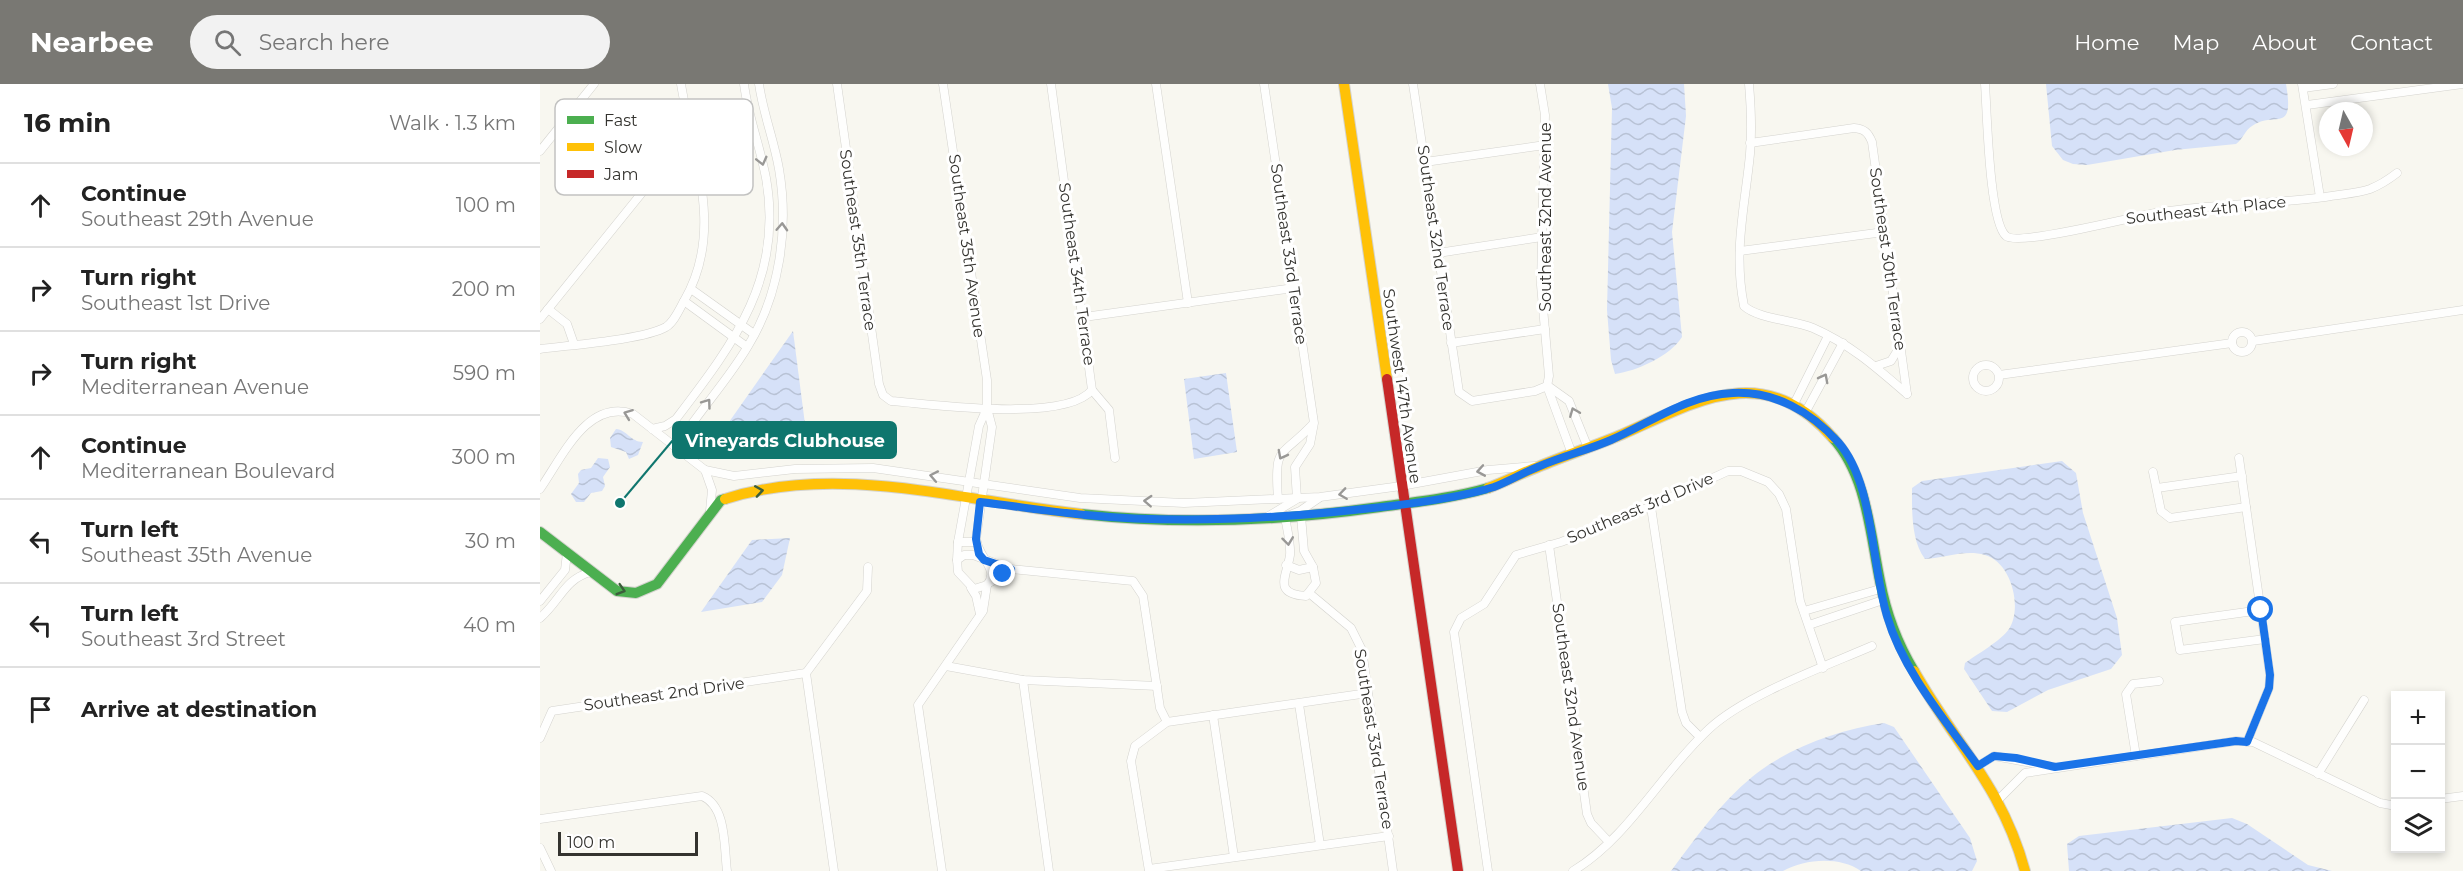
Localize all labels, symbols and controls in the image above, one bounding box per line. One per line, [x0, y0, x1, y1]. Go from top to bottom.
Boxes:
search box [190, 15, 610, 69]
text: Nearbee [30, 25, 154, 59]
icon: search [211, 26, 244, 59]
text: Search here [259, 29, 390, 56]
text: Home [2074, 30, 2139, 55]
text: Map [2172, 30, 2219, 55]
text: About [2252, 30, 2317, 55]
text: Contact [2350, 30, 2433, 55]
legend [555, 99, 753, 195]
north arrow [2319, 102, 2373, 156]
text: 16 min [24, 107, 111, 139]
text: Walk · 1.3 km [389, 111, 516, 135]
text: Fast [604, 111, 638, 130]
street label: Southeast 32nd Avenue [1536, 122, 1555, 312]
text: Slow [604, 138, 642, 157]
street label: Southeast 32nd Terrace [1414, 144, 1458, 332]
street label: Southeast 35th Terrace [836, 148, 880, 332]
street label: Southeast 35th Avenue [945, 153, 989, 339]
one-way arrow [755, 155, 767, 166]
street label: Southeast 33rd Terrace [1267, 162, 1311, 346]
text: Jam [603, 165, 638, 184]
street label: Southeast 30th Terrace [1866, 166, 1910, 352]
text: Continue [81, 180, 187, 207]
street label: Southeast 34th Terrace [1055, 181, 1099, 367]
icon: ahead [24, 189, 57, 222]
street label: Southeast 4th Place [2125, 192, 2287, 228]
text: 100 m [456, 193, 516, 217]
text: Southeast 29th Avenue [81, 207, 314, 231]
one-way arrow [776, 222, 789, 231]
text: Turn right [81, 264, 196, 291]
icon: right [24, 273, 57, 306]
text: 200 m [452, 277, 516, 301]
street label: Southwest 147th Avenue [1379, 287, 1425, 485]
text: Southeast 1st Drive [81, 291, 270, 315]
text: Turn right [81, 348, 196, 375]
icon: right [24, 357, 57, 390]
text: 590 m [453, 361, 516, 385]
one-way arrow [1817, 374, 1828, 384]
text: Mediterranean Avenue [81, 375, 309, 399]
one-way arrow [700, 398, 711, 409]
one-way arrow [1569, 407, 1581, 418]
one-way arrow [624, 409, 635, 421]
callout: Vineyards Clubhouse [673, 422, 896, 458]
text: Vineyards Clubhouse [684, 430, 885, 452]
text: Continue [81, 432, 187, 459]
icon: ahead [24, 441, 57, 474]
text: 300 m [452, 445, 516, 469]
one-way arrow [1278, 449, 1289, 459]
text: Mediterranean Boulevard [81, 459, 335, 483]
one-way arrow [1477, 464, 1487, 477]
street label: Southeast 3rd Drive [1564, 468, 1716, 548]
one-way arrow [929, 470, 939, 483]
one-way arrow [755, 485, 764, 497]
one-way arrow [1338, 487, 1348, 499]
one-way arrow [1144, 495, 1153, 508]
text: Turn left [81, 516, 179, 543]
icon: left [24, 525, 57, 558]
text: 30 m [465, 529, 516, 553]
one-way arrow [1282, 537, 1294, 546]
text: Southeast 35th Avenue [81, 543, 312, 567]
route end [989, 560, 1015, 586]
one-way arrow [615, 583, 626, 595]
route start [2247, 596, 2273, 622]
text: Turn left [81, 600, 179, 627]
street label: Southeast 32nd Avenue [1548, 602, 1594, 792]
icon: left [24, 609, 57, 642]
text: 40 m [463, 613, 516, 637]
text: Southeast 3rd Street [81, 627, 286, 651]
street label: Southeast 33rd Terrace [1350, 647, 1398, 831]
street label: Southeast 2nd Drive [582, 673, 746, 715]
map controls [2391, 691, 2445, 853]
button: + [2391, 691, 2445, 745]
icon: arrive [24, 693, 57, 726]
text: Arrive at destination [81, 696, 317, 723]
button: − [2391, 745, 2445, 799]
button: layers [2391, 799, 2445, 853]
scale bar [558, 829, 698, 856]
text: 100 m [567, 833, 615, 852]

